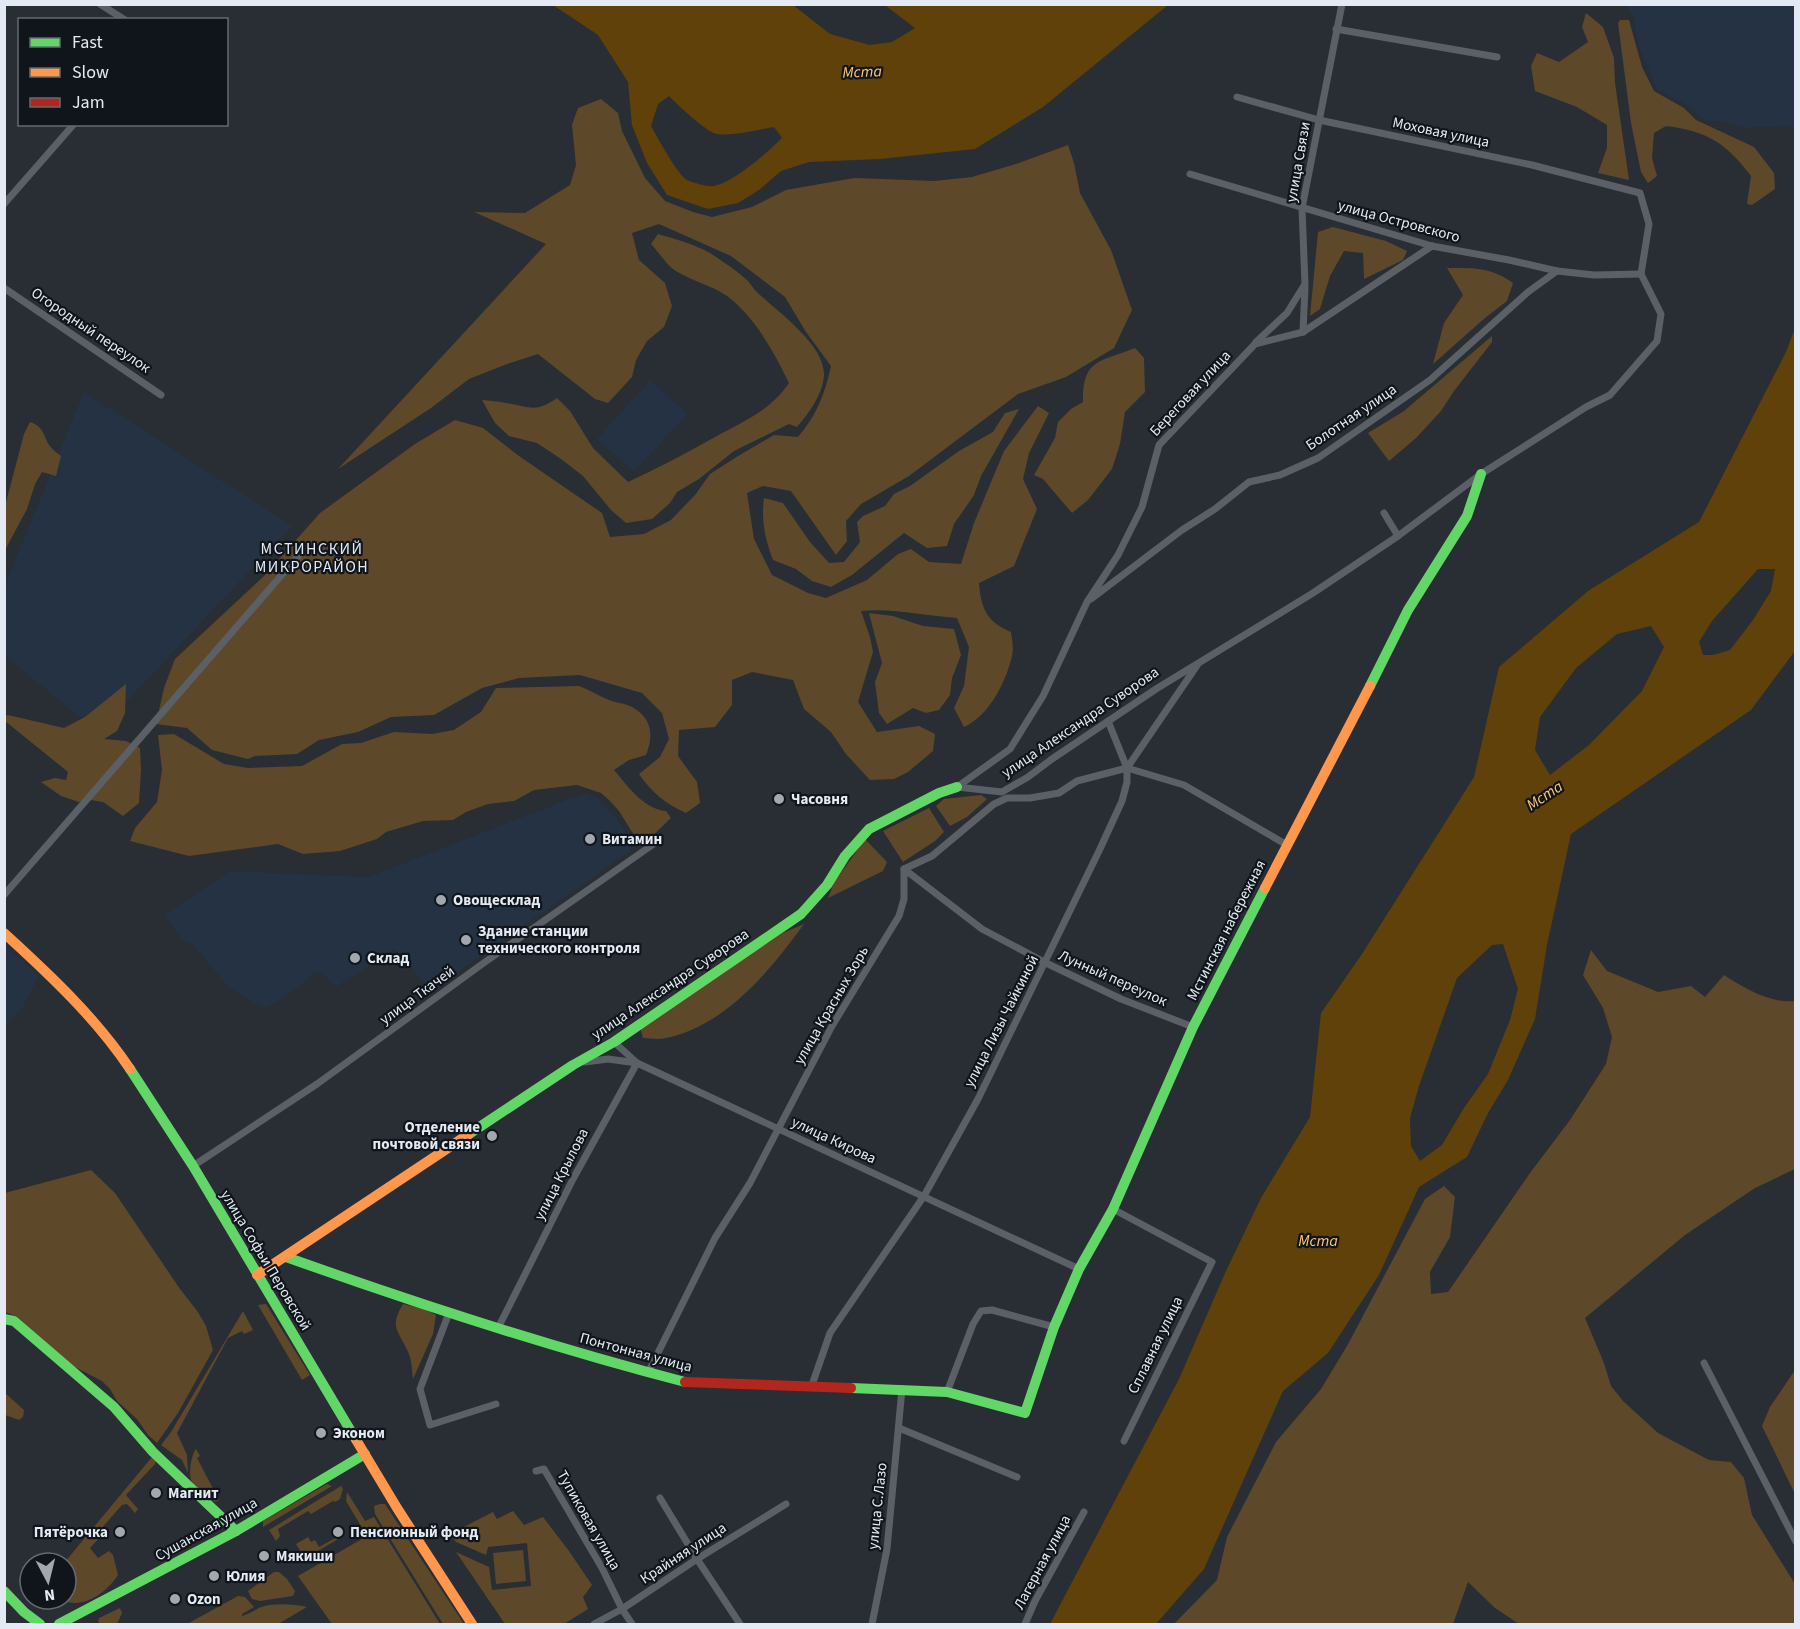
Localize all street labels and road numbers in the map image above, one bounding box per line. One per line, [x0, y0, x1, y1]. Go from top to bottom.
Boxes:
street label: Моховая улица [1391, 112, 1491, 153]
street label: улица Связи [1281, 120, 1316, 204]
street label: улица Островского [1335, 195, 1462, 248]
street label: Огородный переулок [27, 283, 155, 379]
street label: Береговая улица [1145, 346, 1236, 441]
street label: Болотная улица [1302, 379, 1401, 456]
street label: улица Александра Суворова [997, 662, 1163, 783]
street label: Мстинская набережная [1182, 856, 1271, 1004]
street label: улица Александра Суворова [587, 924, 753, 1045]
street label: улица Красных Зорь [789, 942, 874, 1068]
street label: Лунный переулок [1055, 945, 1171, 1012]
street label: улица Лизы Чайкиной [959, 951, 1044, 1091]
street label: улица Ткачей [375, 961, 459, 1030]
street label: улица Кирова [788, 1112, 880, 1169]
street label: улица Крылова [529, 1125, 594, 1224]
street label: улица Софьи Перовской [215, 1186, 316, 1335]
street label: Сплавная улица [1123, 1293, 1188, 1397]
street label: Понтонная улица [577, 1327, 694, 1378]
street label: улица С.Лазо [862, 1462, 892, 1551]
street label: Тупиковая улица [552, 1467, 626, 1574]
street label: Сушанская улица [151, 1493, 261, 1566]
street label: Лагерная улица [1009, 1511, 1076, 1613]
street label: Крайняя улица [636, 1518, 731, 1589]

